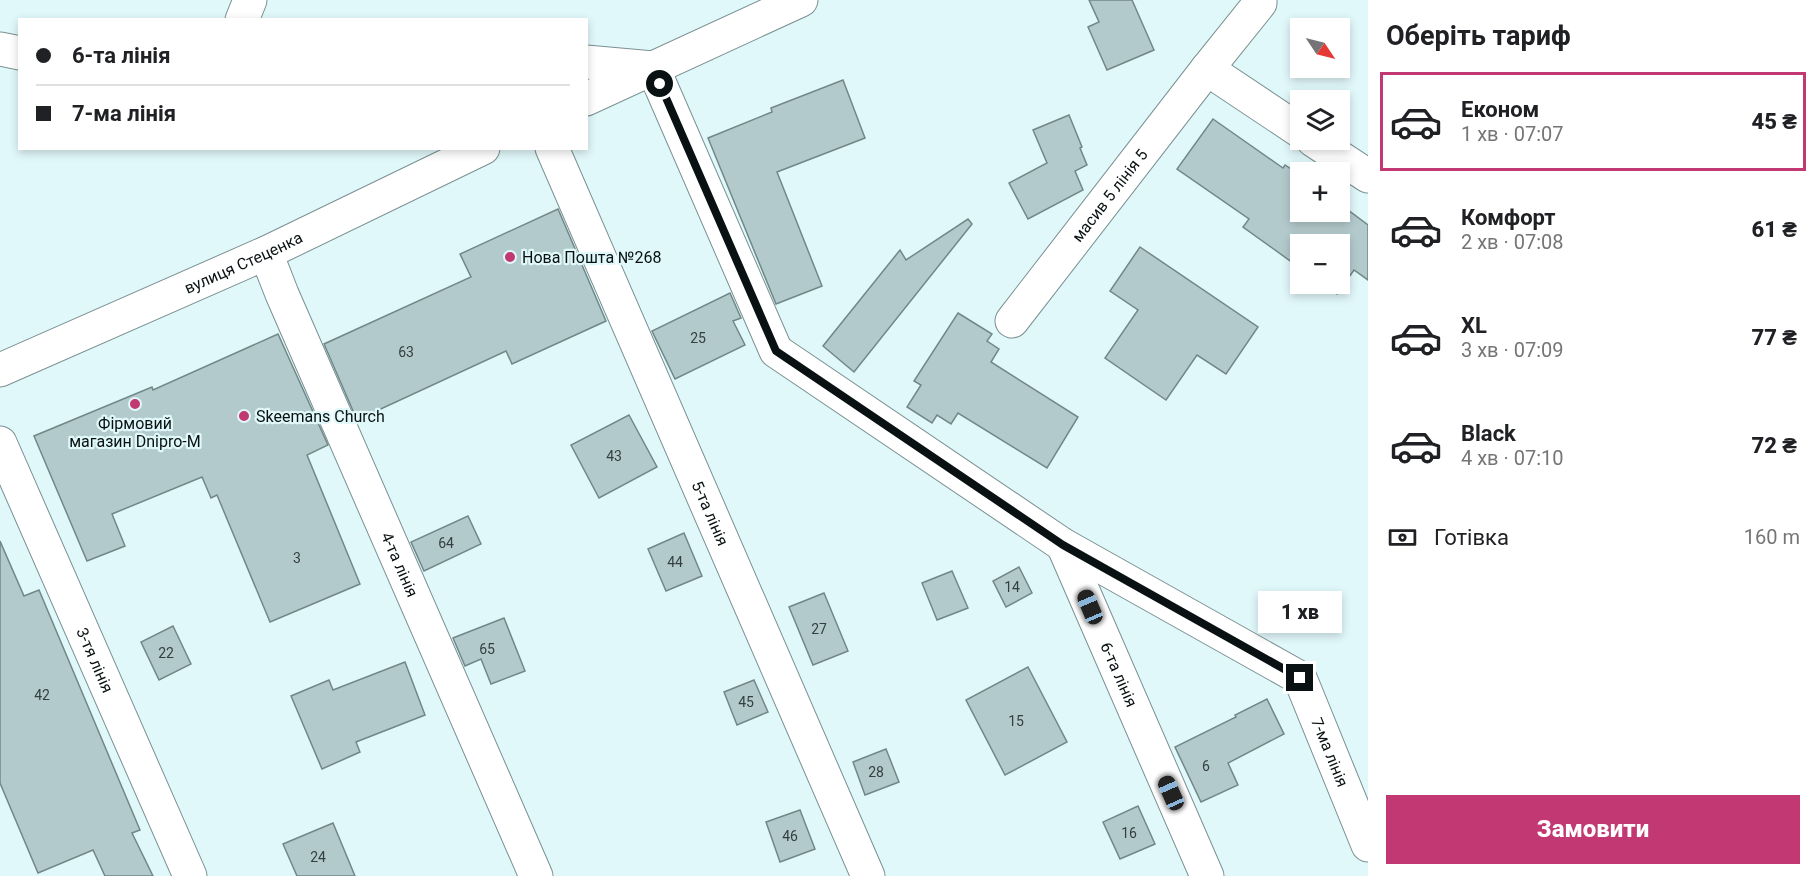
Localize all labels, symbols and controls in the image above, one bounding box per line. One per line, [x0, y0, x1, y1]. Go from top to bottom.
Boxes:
north arrow [1290, 18, 1350, 78]
map controls [1290, 18, 1350, 294]
text: Оберіть тариф [1386, 20, 1571, 52]
text: 6-та лінія [72, 43, 170, 68]
route start [646, 70, 673, 97]
button: layers [1290, 90, 1350, 150]
icon: car [1389, 95, 1443, 149]
text: Економ [1461, 97, 1539, 122]
text: 7-ма лінія [72, 101, 176, 126]
text: 45 ₴ [1751, 109, 1797, 134]
text: 1 хв · 07:07 [1461, 122, 1564, 146]
street label: масив 5 лінія 5 [1067, 145, 1151, 245]
button: + [1290, 162, 1350, 222]
icon: car [1389, 203, 1443, 257]
text: Комфорт [1461, 205, 1556, 230]
text: 61 ₴ [1751, 217, 1797, 242]
street label: вулиця Стеценка [181, 227, 305, 297]
text: 2 хв · 07:08 [1461, 230, 1564, 254]
button: − [1290, 234, 1350, 294]
place label: Нова Пошта №268 [522, 248, 662, 267]
marker: Нова Пошта №268 [503, 250, 517, 264]
icon: car [1389, 311, 1443, 365]
text: XL [1461, 313, 1487, 338]
text: 77 ₴ [1751, 325, 1797, 350]
house number: 25 [690, 330, 706, 346]
text: 3 хв · 07:09 [1461, 338, 1564, 362]
house number: 63 [398, 344, 414, 360]
marker: Фірмовий магазин Dnipro-M [128, 397, 142, 411]
place label: Skeemans Church [256, 407, 385, 426]
marker: Skeemans Church [237, 409, 251, 423]
place label: Фірмовий магазин Dnipro-M [69, 414, 201, 451]
icon: car [1389, 419, 1443, 473]
text: Black [1461, 421, 1516, 446]
text: 72 ₴ [1751, 433, 1797, 458]
text: 4 хв · 07:10 [1461, 446, 1564, 470]
house number: 43 [606, 448, 622, 464]
street label: 5-та лінія [688, 478, 733, 548]
icon: cash [1386, 521, 1419, 554]
text: Готівка [1434, 525, 1509, 550]
text: 160 m [1744, 525, 1800, 549]
street label: 4-та лінія [378, 529, 422, 600]
house number: 64 [438, 535, 454, 551]
house number: 3 [293, 550, 301, 566]
house number: 44 [667, 554, 683, 570]
house number: 14 [1004, 579, 1020, 595]
car [1075, 587, 1105, 627]
callout: 1 хв [1258, 591, 1342, 633]
text: 1 хв [1281, 600, 1319, 624]
house number: 27 [811, 621, 827, 637]
street label: 3-тя лінія [73, 625, 118, 695]
street label: 6-та лінія [1097, 639, 1142, 710]
house number: 65 [479, 641, 495, 657]
house number: 22 [158, 645, 174, 661]
route end [1286, 664, 1313, 691]
house number: 42 [34, 687, 50, 703]
house number: 45 [738, 694, 754, 710]
house number: 15 [1008, 713, 1024, 729]
street label: 7-ма лінія [1308, 715, 1353, 789]
house number: 6 [1202, 758, 1210, 774]
house number: 28 [868, 764, 884, 780]
car [1155, 773, 1187, 813]
button: Замовити [1386, 795, 1800, 864]
house number: 16 [1121, 825, 1137, 841]
house number: 46 [782, 828, 798, 844]
house number: 24 [310, 849, 326, 865]

